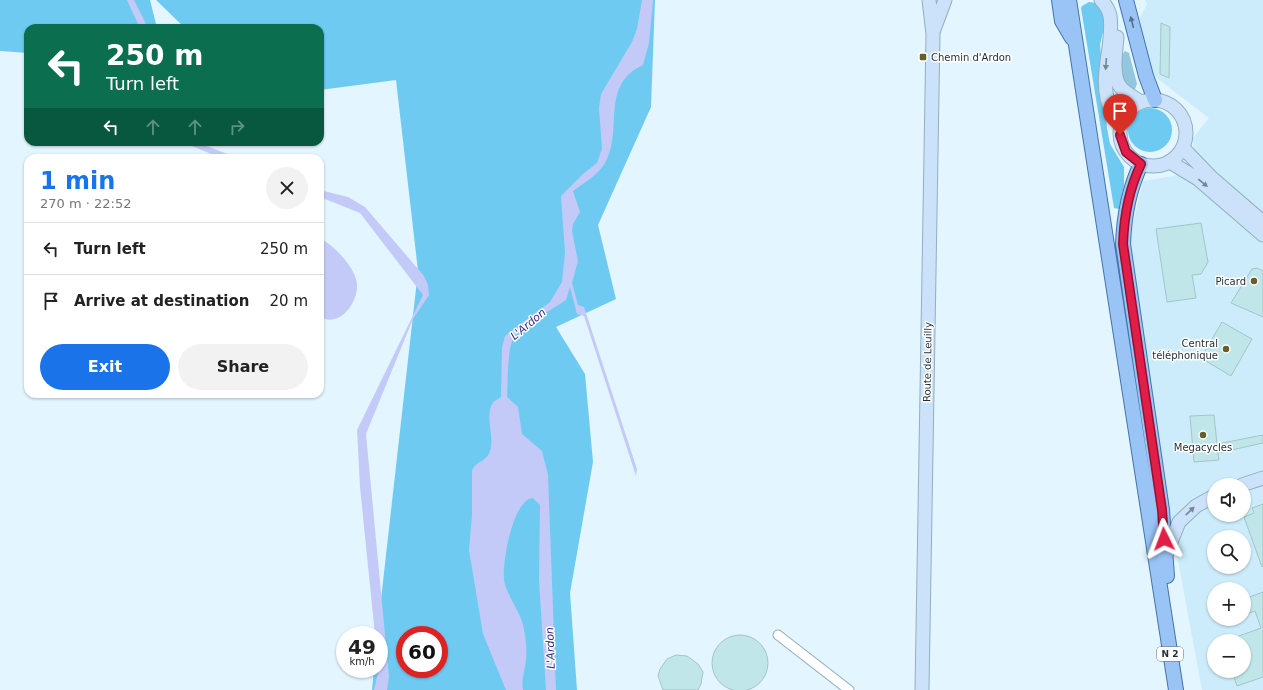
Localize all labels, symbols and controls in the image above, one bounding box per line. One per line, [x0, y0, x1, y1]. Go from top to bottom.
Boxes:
one-way arrow [1129, 16, 1135, 28]
text: 250 m [106, 39, 203, 72]
icon: left [40, 40, 92, 92]
marker: Chemin d'Ardon [918, 52, 928, 62]
place label: Chemin d'Ardon [931, 52, 1011, 63]
one-way arrow [1102, 58, 1109, 70]
text: Turn left [106, 73, 179, 94]
pin [1103, 94, 1137, 135]
icon: arrive [1109, 100, 1131, 122]
icon: left [100, 116, 122, 138]
icon: ahead [142, 116, 164, 138]
icon: ahead [184, 116, 206, 138]
icon: right [226, 116, 248, 138]
text: 1 min [40, 167, 115, 195]
button: close [266, 167, 308, 209]
one-way arrow [1197, 179, 1208, 187]
text: 270 m · 22:52 [40, 196, 131, 211]
icon: left [40, 238, 62, 260]
text: Turn left [74, 240, 146, 258]
text: 250 m [260, 240, 308, 258]
place label: Picard [1216, 276, 1246, 287]
marker: Picard [1249, 276, 1259, 286]
icon: arrive [40, 290, 62, 312]
text: Arrive at destination [74, 292, 249, 310]
text: 20 m [270, 292, 308, 310]
water label: L'Ardon [508, 306, 549, 343]
street label: Route de Leuilly [921, 322, 934, 402]
place label: Central téléphonique [1152, 338, 1218, 361]
button: Exit [40, 344, 170, 390]
button: Share [178, 344, 308, 390]
marker: Central téléphonique [1221, 344, 1231, 354]
marker: Megacycles [1198, 430, 1208, 440]
place label: Megacycles [1174, 442, 1232, 453]
map controls [1207, 478, 1251, 678]
button: sound [1207, 478, 1251, 522]
one-way arrow [1185, 507, 1195, 516]
position arrow [1143, 518, 1185, 560]
button: search [1207, 530, 1251, 574]
button: + [1207, 582, 1251, 626]
speed limit sign: 60 [396, 626, 448, 678]
water label: L'Ardon [543, 627, 558, 669]
button: − [1207, 634, 1251, 678]
text: 49 [348, 635, 376, 659]
road number: N 2 [1157, 647, 1183, 661]
text: km/h [349, 656, 375, 667]

